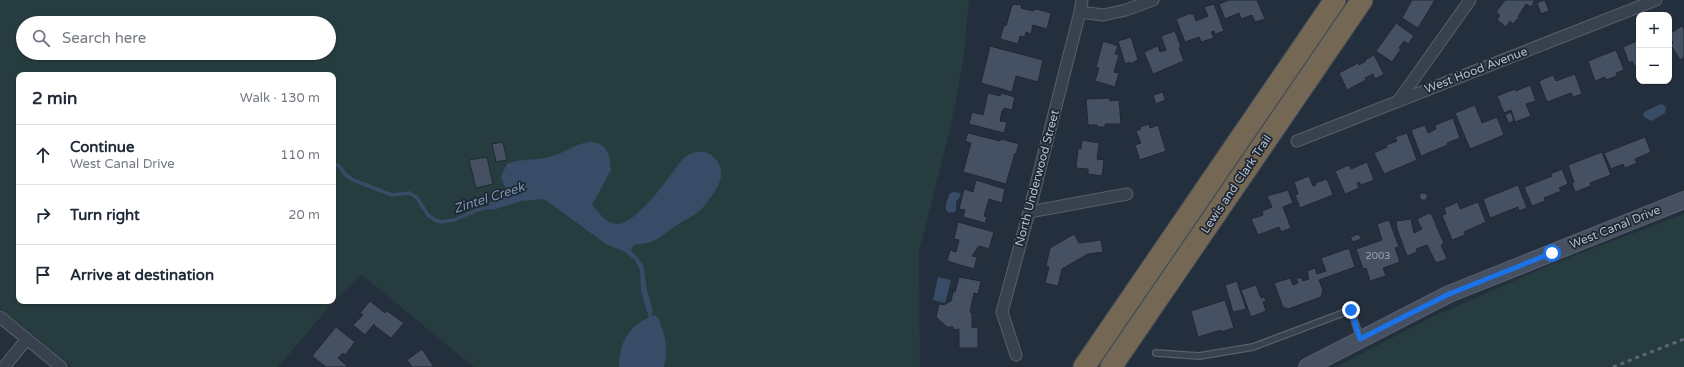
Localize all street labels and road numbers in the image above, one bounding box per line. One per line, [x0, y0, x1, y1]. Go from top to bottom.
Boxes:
street label: West Hood Avenue [1423, 44, 1530, 96]
street label: North Underwood Street [1012, 108, 1062, 248]
street label: Lewis and Clark Trail [1198, 132, 1274, 236]
street label: West Canal Drive [1568, 202, 1663, 252]

